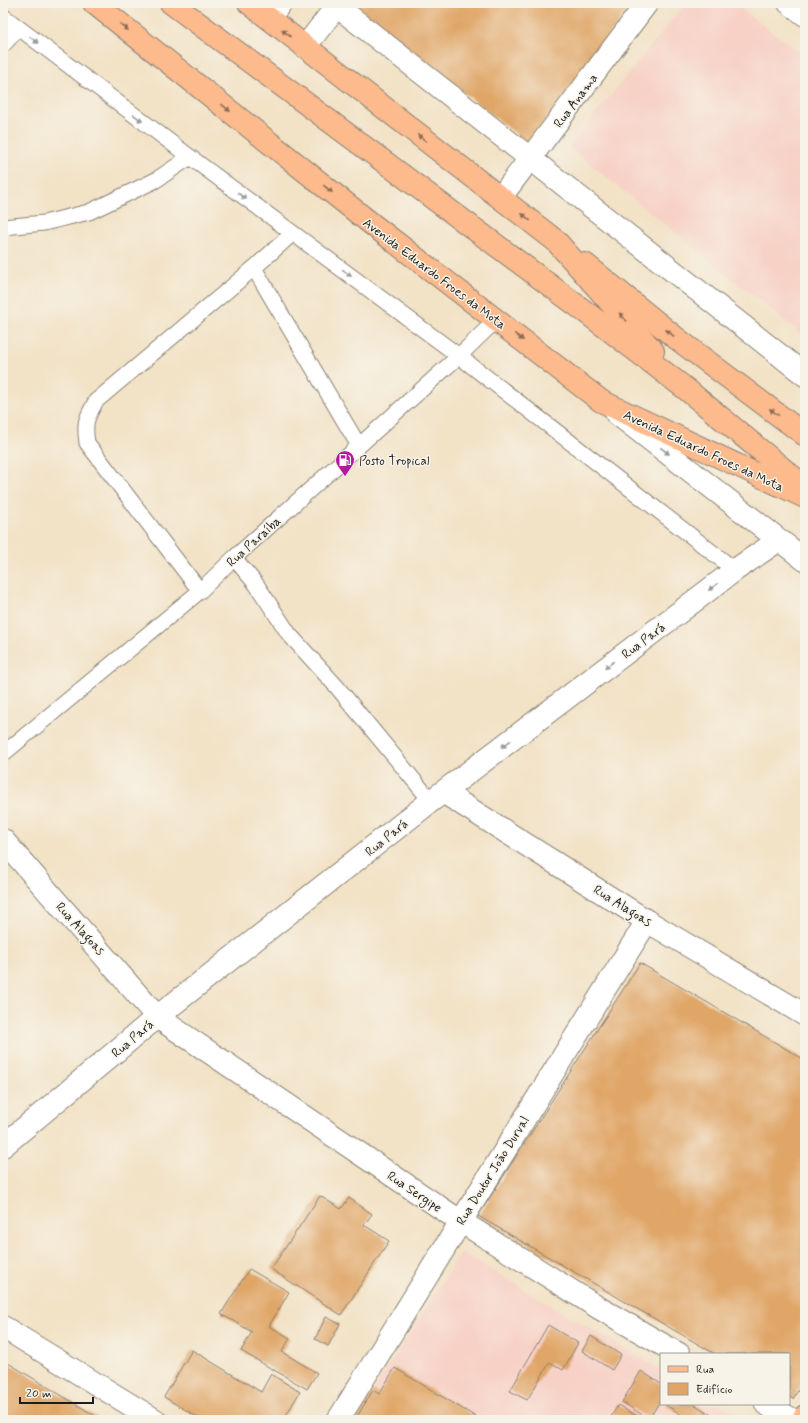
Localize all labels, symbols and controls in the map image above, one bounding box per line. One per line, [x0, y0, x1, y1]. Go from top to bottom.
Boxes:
one-way arrow [119, 23, 130, 32]
one-way arrow [281, 28, 292, 37]
one-way arrow [29, 35, 40, 44]
street label: Rua Anama [550, 70, 602, 131]
one-way arrow [221, 104, 231, 113]
one-way arrow [132, 114, 143, 122]
one-way arrow [417, 134, 428, 142]
one-way arrow [322, 185, 333, 194]
one-way arrow [237, 191, 248, 200]
one-way arrow [520, 213, 531, 221]
street label: Avenida Eduardo Froes da Mota [359, 215, 509, 334]
one-way arrow [341, 269, 352, 277]
one-way arrow [619, 312, 628, 323]
one-way arrow [665, 329, 675, 338]
one-way arrow [514, 333, 525, 342]
street label: Avenida Eduardo Froes da Mota [620, 407, 787, 496]
one-way arrow [768, 407, 779, 416]
one-way arrow [659, 447, 670, 455]
fuel station icon: Posto Tropical [334, 449, 356, 477]
place label: Posto Tropical [359, 453, 430, 470]
street label: Rua Paraíba [223, 513, 285, 571]
one-way arrow [707, 583, 718, 591]
street label: Rua Pará [619, 619, 669, 663]
one-way arrow [604, 661, 615, 670]
one-way arrow [500, 740, 511, 748]
street label: Rua Pará [362, 816, 412, 861]
street label: Rua Alagoas [589, 882, 655, 933]
street label: Rua Alagoas [50, 899, 108, 960]
street label: Rua Pará [108, 1016, 158, 1062]
street label: Rua Doutor João Durval [453, 1113, 534, 1229]
street label: Rua Sergipe [383, 1168, 445, 1218]
legend [660, 1353, 790, 1405]
text: Rua [696, 1362, 714, 1378]
scale bar [20, 1379, 93, 1405]
text: Edifício [696, 1382, 732, 1398]
text: 20 m [26, 1386, 52, 1402]

